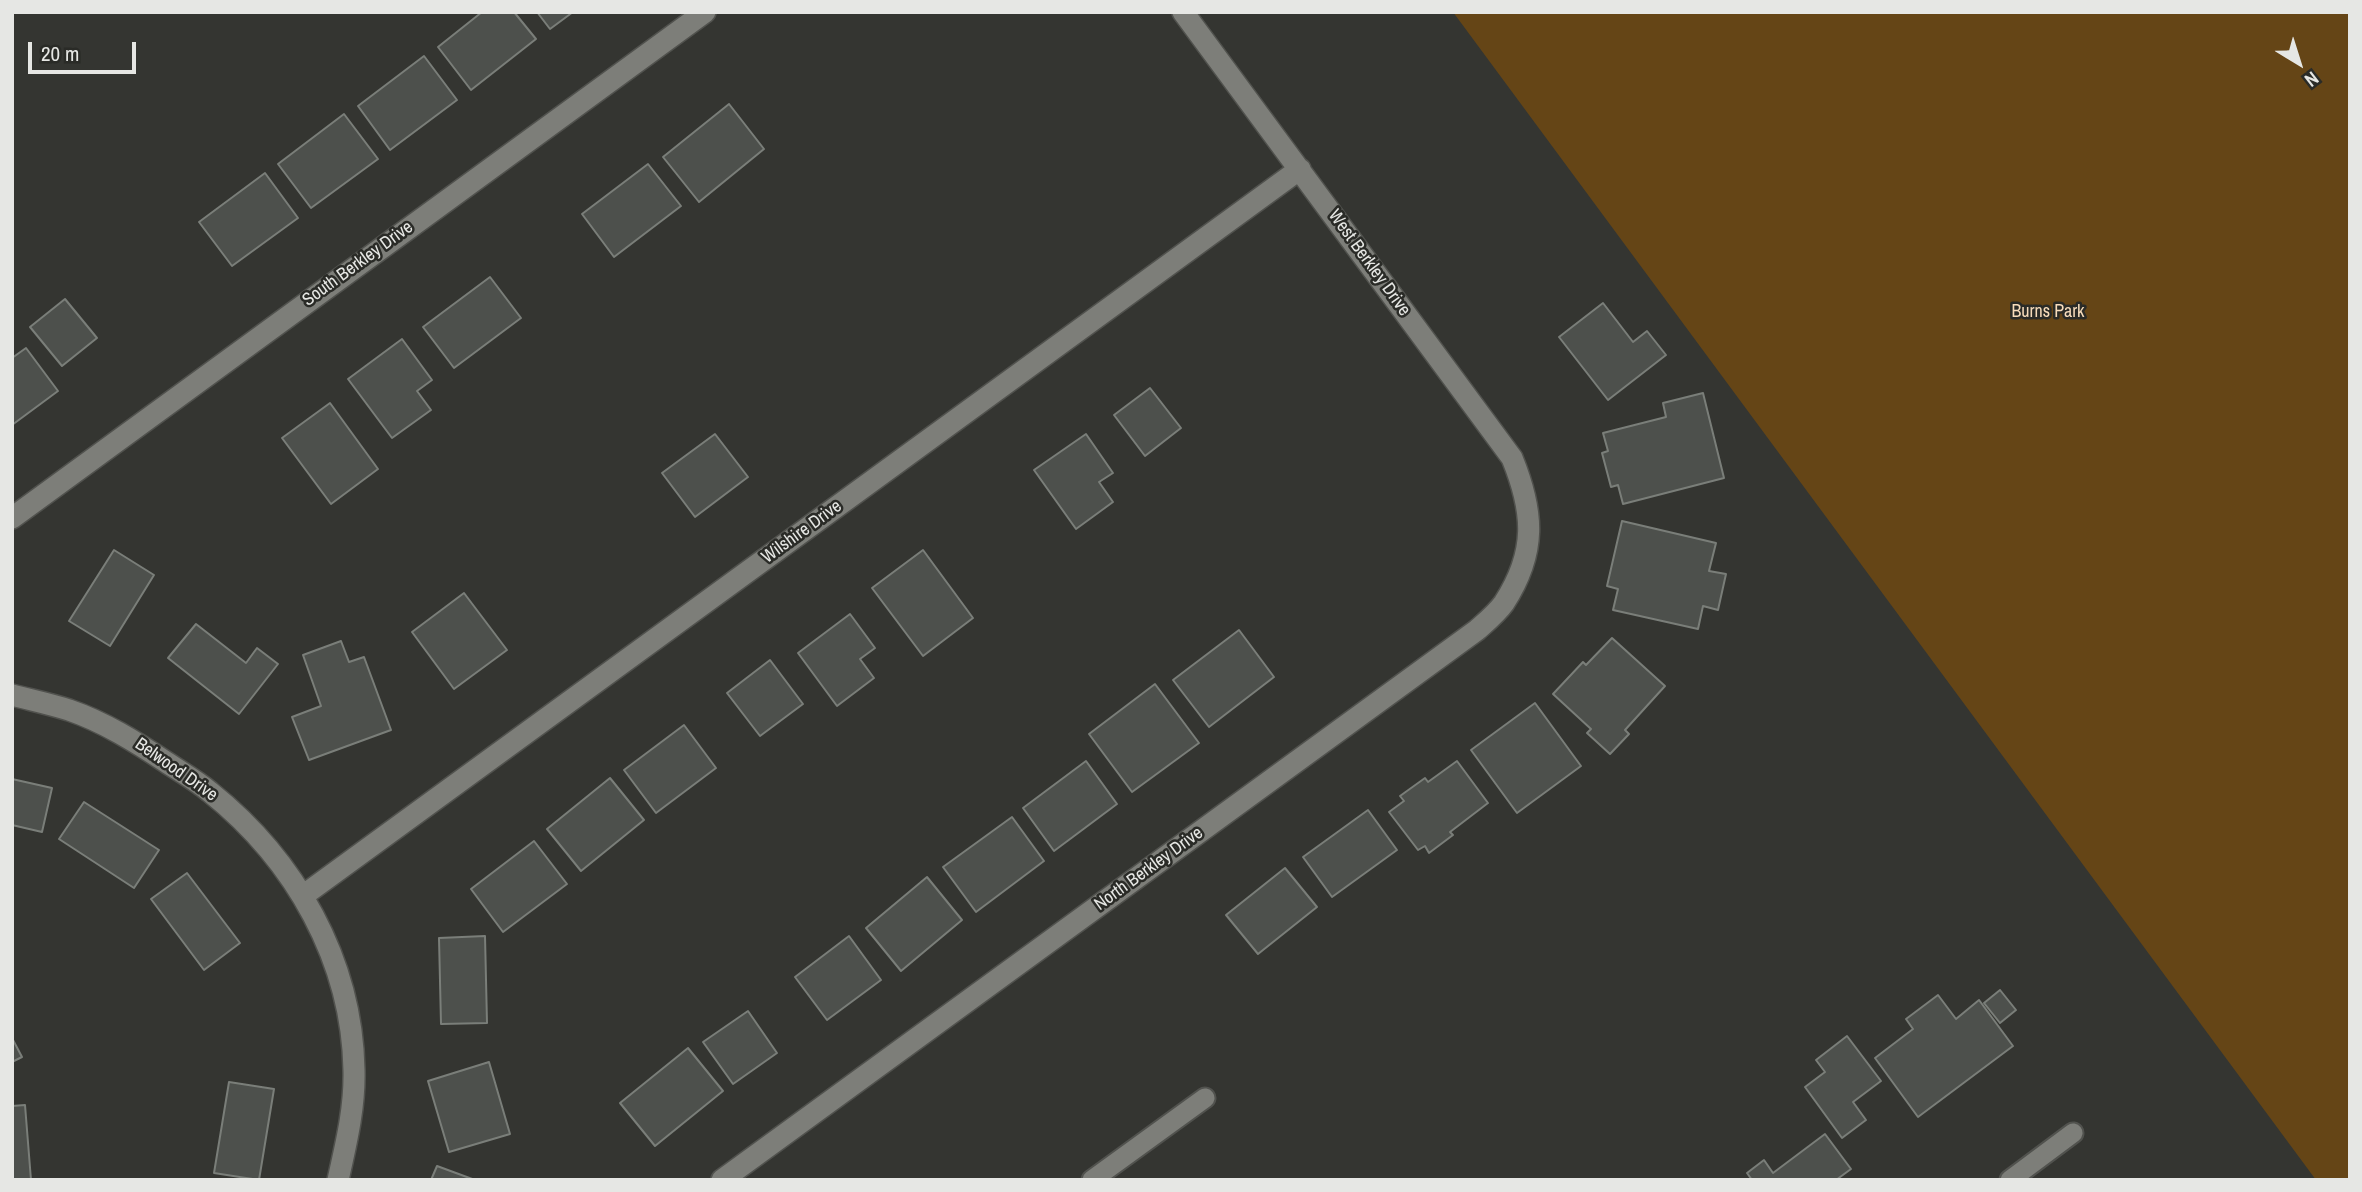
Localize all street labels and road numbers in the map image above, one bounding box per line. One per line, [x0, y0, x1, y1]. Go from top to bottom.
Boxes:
street label: West Berkley Drive [1323, 206, 1415, 320]
street label: South Berkley Drive [299, 217, 417, 311]
street label: Wilshire Drive [758, 496, 846, 568]
street label: Belwood Drive [130, 734, 222, 806]
street label: North Berkley Drive [1091, 822, 1207, 916]

